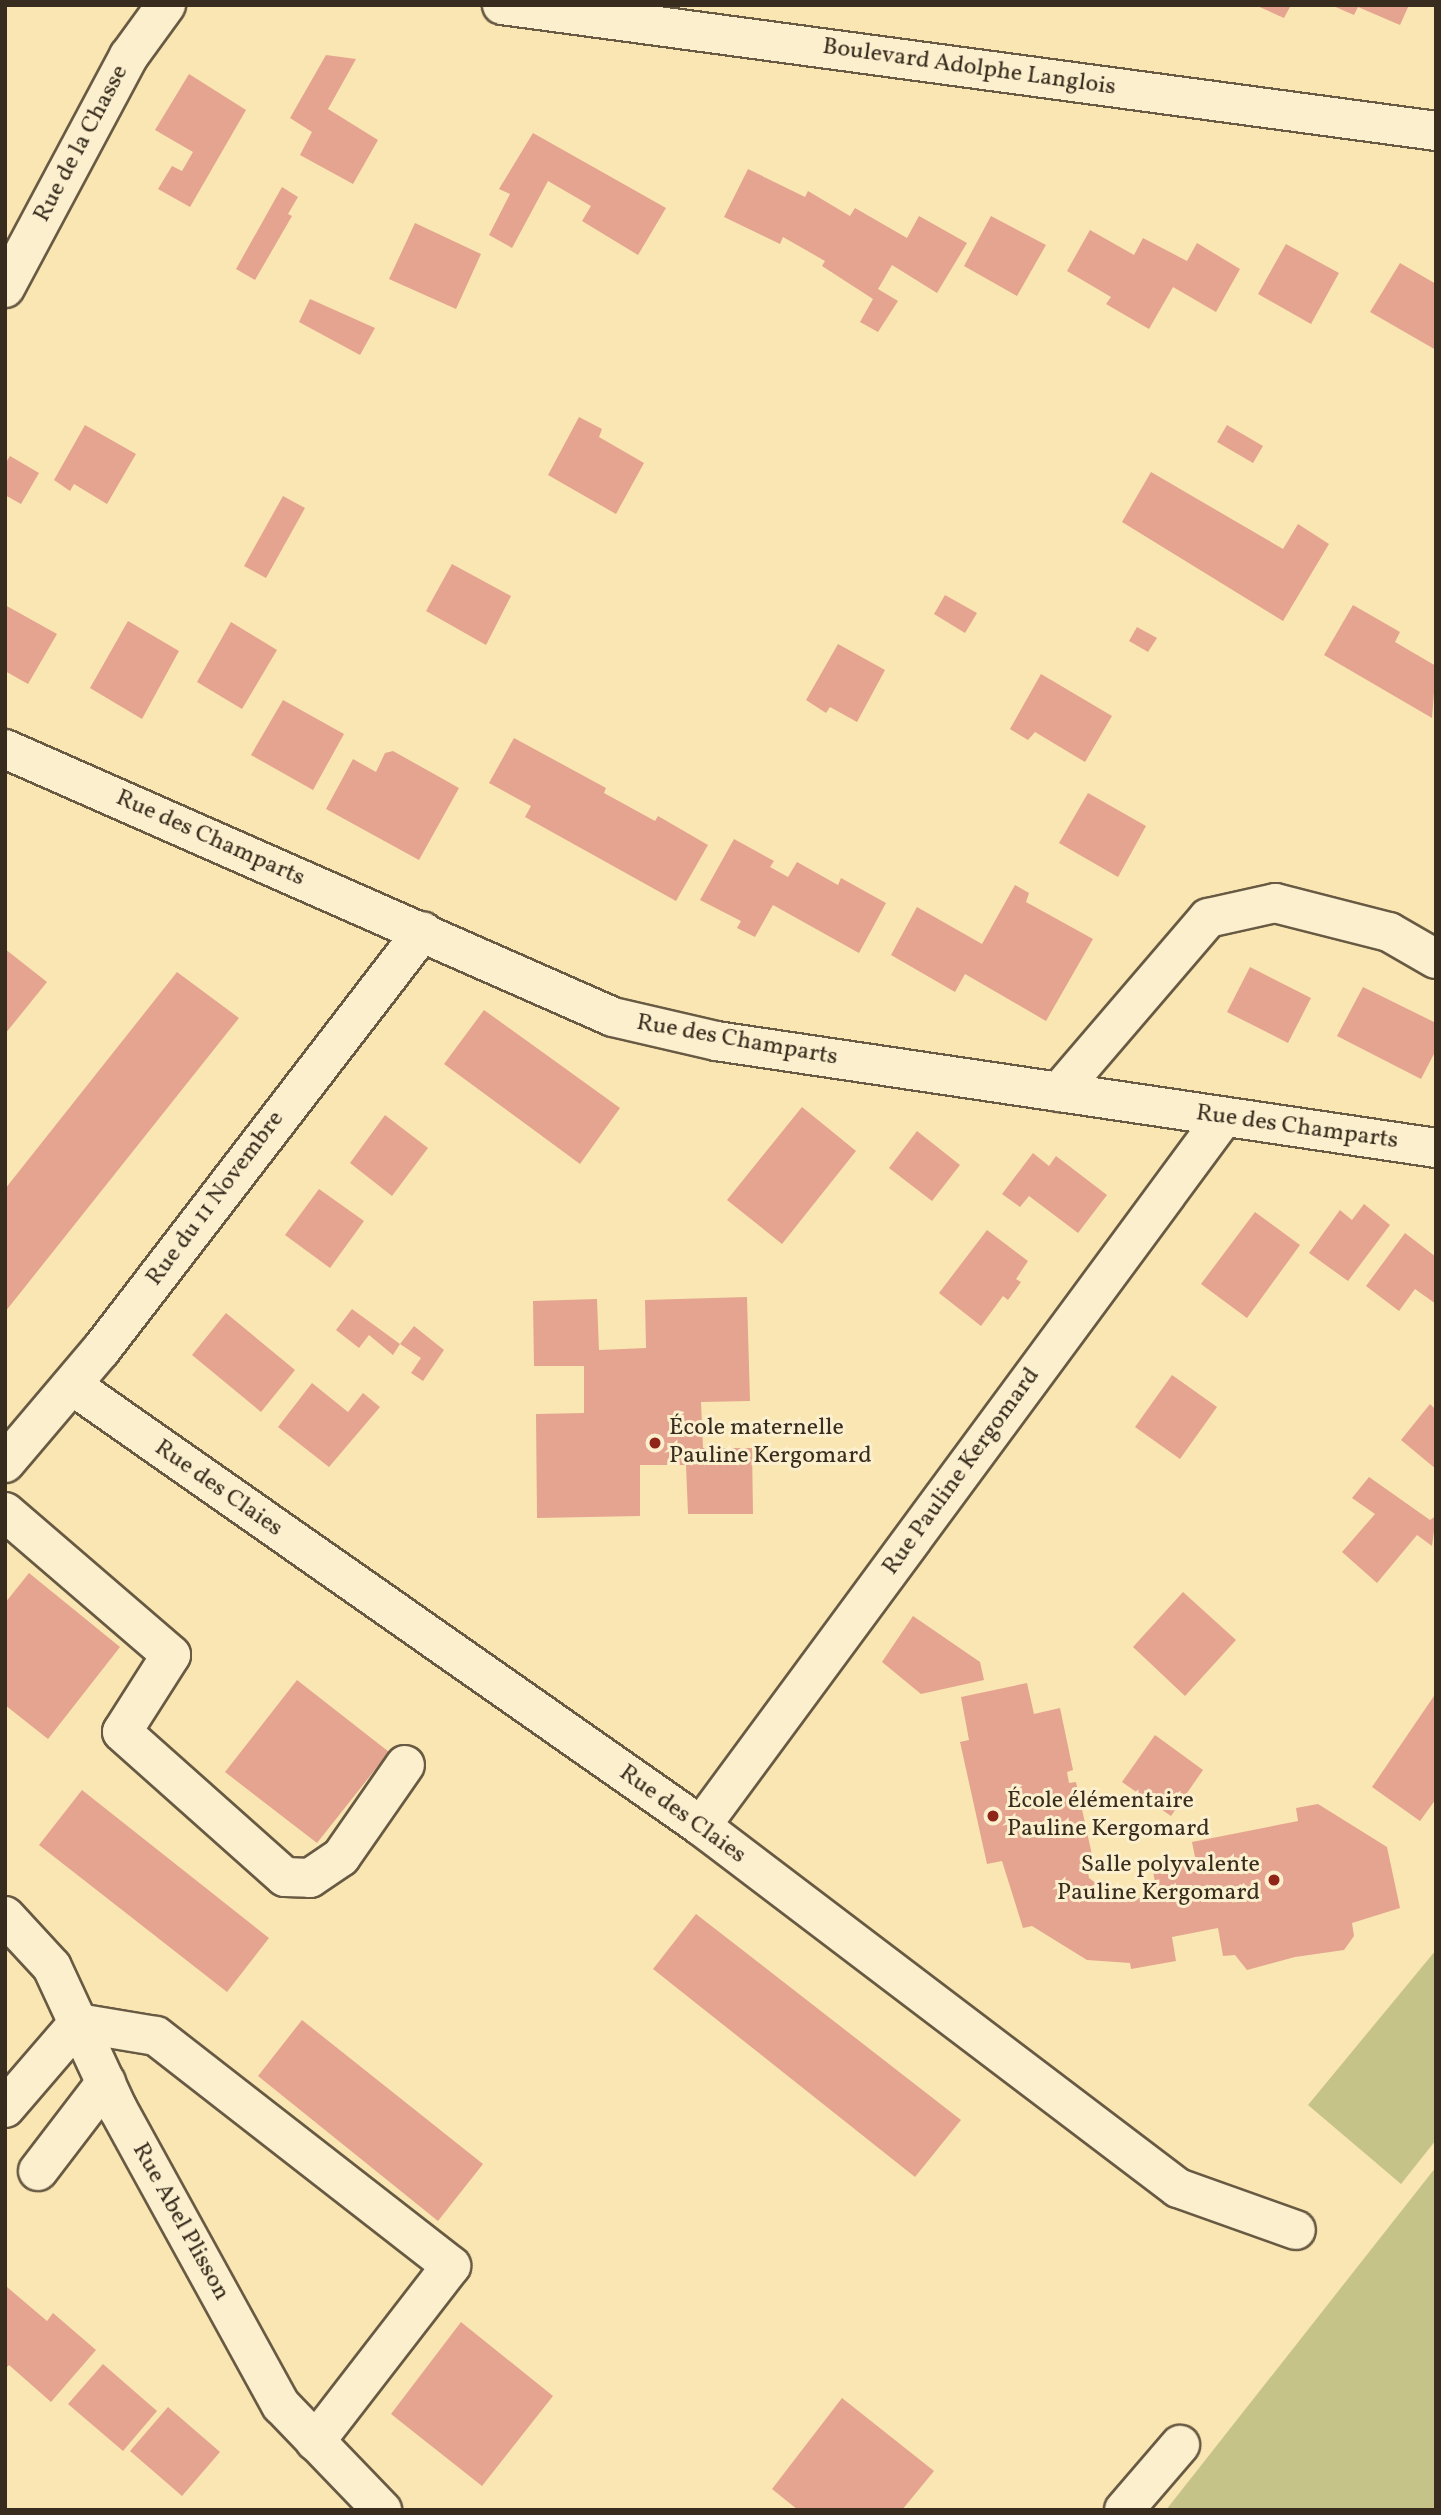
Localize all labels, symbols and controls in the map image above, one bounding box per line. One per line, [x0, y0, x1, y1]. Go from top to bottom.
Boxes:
street label: Boulevard Adolphe Langlois [821, 33, 1117, 103]
street label: Rue de la Chasse [29, 61, 135, 227]
street label: Rue des Champarts [111, 784, 309, 894]
street label: Rue des Champarts [634, 1009, 840, 1073]
street label: Rue des Champarts [1194, 1100, 1400, 1156]
street label: Rue du 11 Novembre [141, 1106, 291, 1292]
street label: Rue Pauline Kergomard [877, 1363, 1047, 1581]
place label: École maternelle Pauline Kergomard [669, 1415, 872, 1471]
street label: Rue des Claies [148, 1434, 288, 1544]
marker: École maternelle Pauline Kergomard [647, 1435, 663, 1451]
street label: Rue des Claies [613, 1759, 751, 1871]
place label: École élémentaire Pauline Kergomard [1007, 1788, 1210, 1844]
marker: École élémentaire Pauline Kergomard [985, 1808, 1001, 1824]
place label: Salle polyvalente Pauline Kergomard [1057, 1852, 1260, 1908]
marker: Salle polyvalente Pauline Kergomard [1266, 1872, 1282, 1888]
street label: Rue Abel Plisson [125, 2138, 235, 2306]

